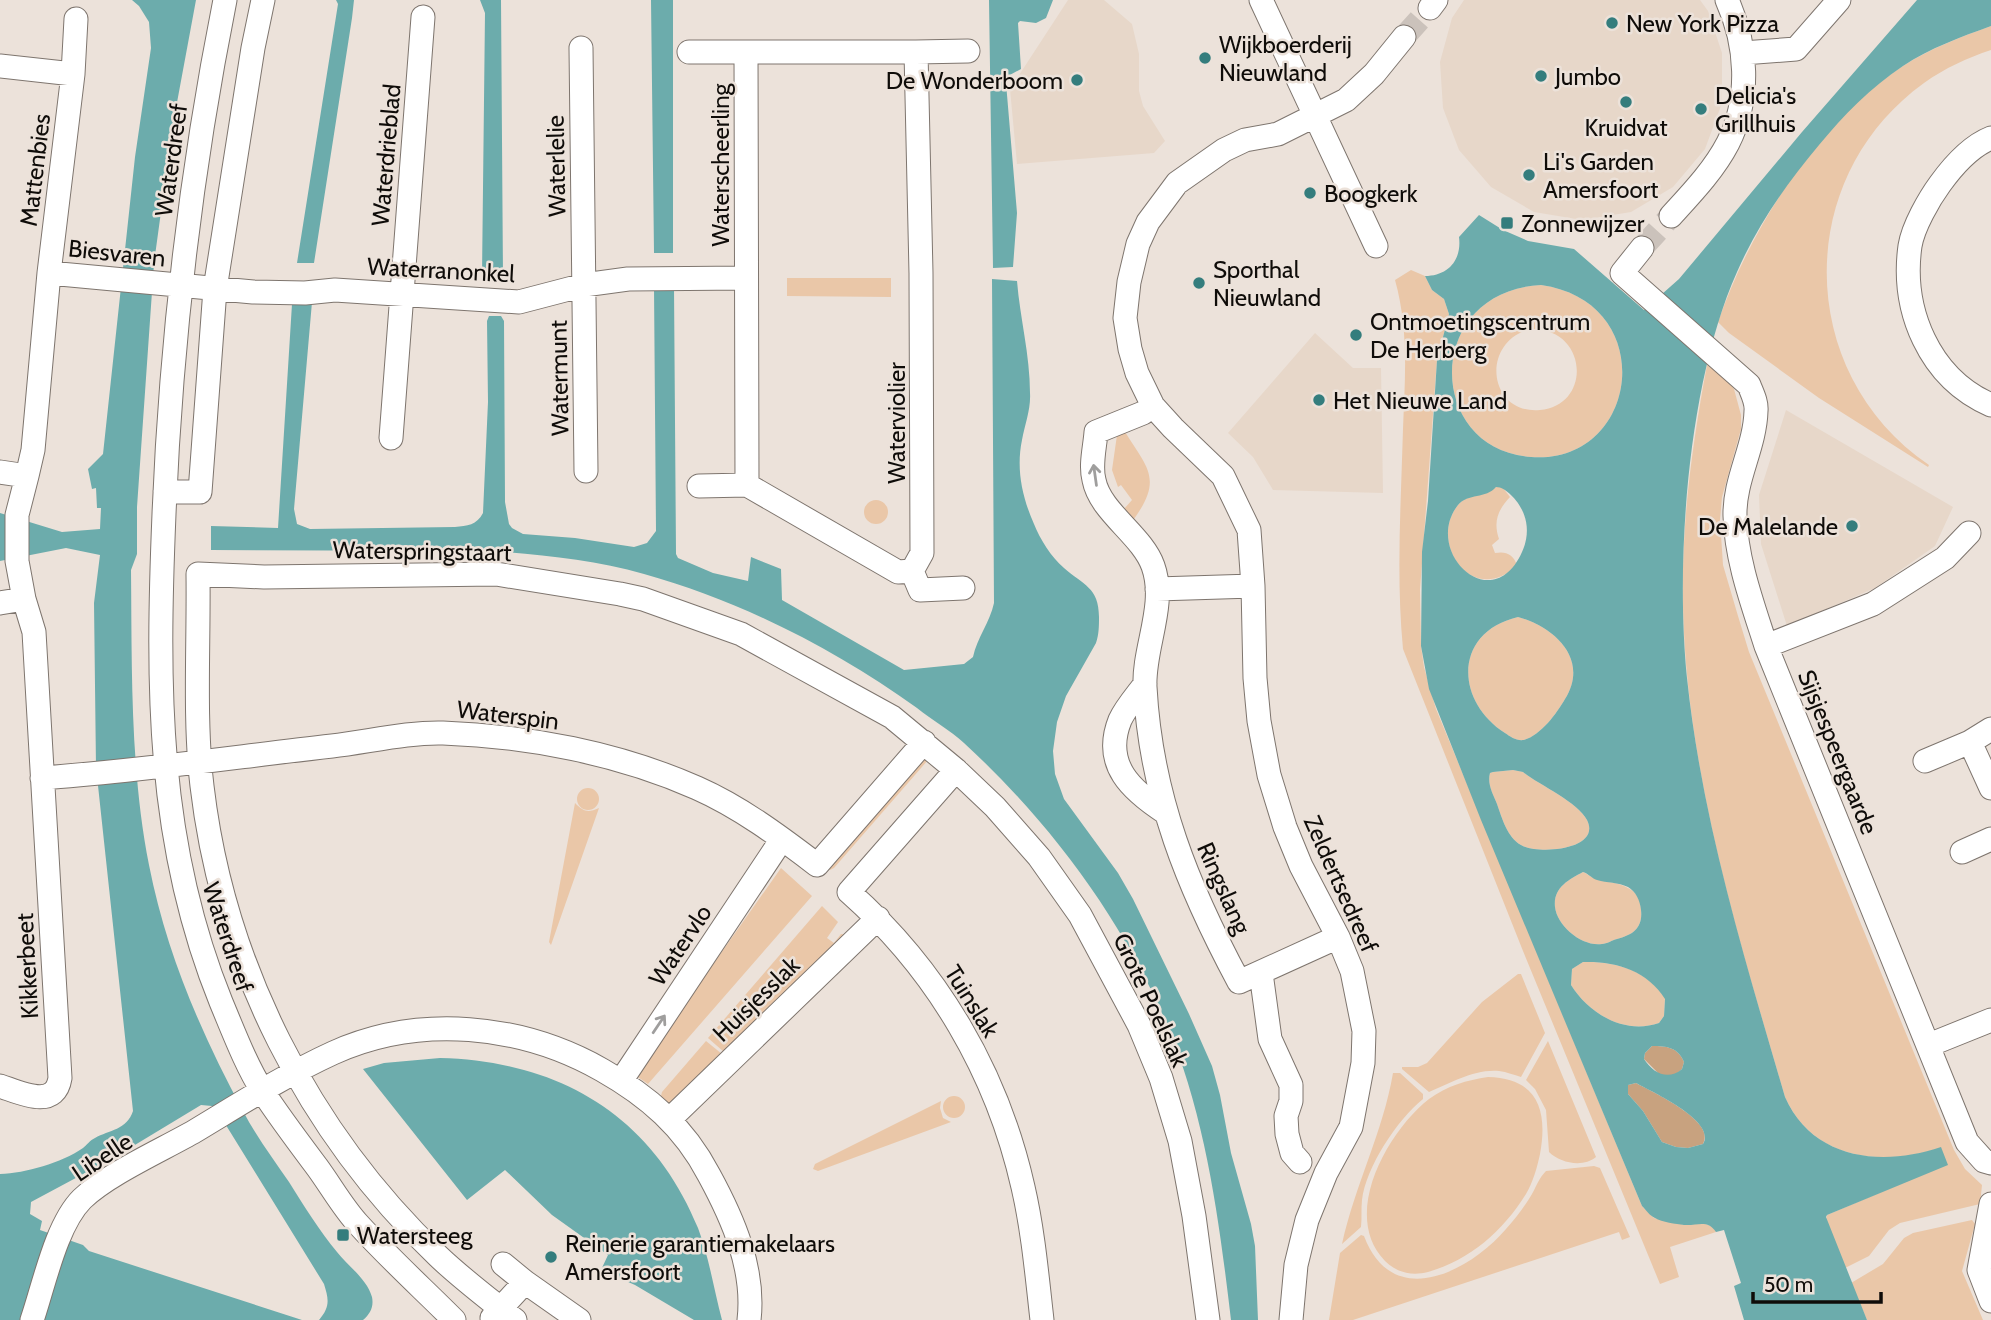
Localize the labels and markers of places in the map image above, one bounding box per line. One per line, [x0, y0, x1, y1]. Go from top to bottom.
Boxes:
place label: New York Pizza [1626, 9, 1779, 38]
marker: New York Pizza [1604, 15, 1620, 31]
place label: Wijkboerderij Nieuwland [1219, 30, 1352, 87]
marker: Wijkboerderij Nieuwland [1197, 50, 1213, 66]
place label: Jumbo [1554, 62, 1621, 91]
place label: De Wonderboom [886, 66, 1063, 95]
marker: Jumbo [1533, 68, 1549, 84]
marker: De Wonderboom [1069, 72, 1085, 88]
place label: Delicia's Grillhuis [1715, 81, 1796, 138]
marker: Kruidvat [1618, 94, 1634, 110]
marker: Delicia's Grillhuis [1693, 101, 1709, 117]
place label: Kruidvat [1584, 113, 1668, 142]
place label: Li's Garden Amersfoort [1543, 147, 1658, 204]
marker: Li's Garden Amersfoort [1521, 167, 1537, 183]
place label: Boogkerk [1324, 179, 1418, 208]
marker: Boogkerk [1302, 185, 1318, 201]
place label: Zonnewijzer [1521, 209, 1645, 238]
marker: Zonnewijzer [1499, 215, 1515, 231]
place label: Sporthal Nieuwland [1213, 255, 1321, 312]
marker: Sporthal Nieuwland [1191, 275, 1207, 291]
place label: Ontmoetingscentrum De Herberg [1370, 307, 1590, 364]
marker: Ontmoetingscentrum De Herberg [1348, 327, 1364, 343]
place label: Het Nieuwe Land [1333, 386, 1507, 415]
marker: Het Nieuwe Land [1311, 392, 1327, 408]
place label: De Malelande [1698, 512, 1838, 541]
marker: De Malelande [1844, 518, 1860, 534]
place label: Watersteeg [357, 1221, 473, 1250]
marker: Watersteeg [335, 1227, 351, 1243]
place label: Reinerie garantiemakelaars Amersfoort [565, 1229, 835, 1286]
marker: Reinerie garantiemakelaars Amersfoort [543, 1249, 559, 1265]

